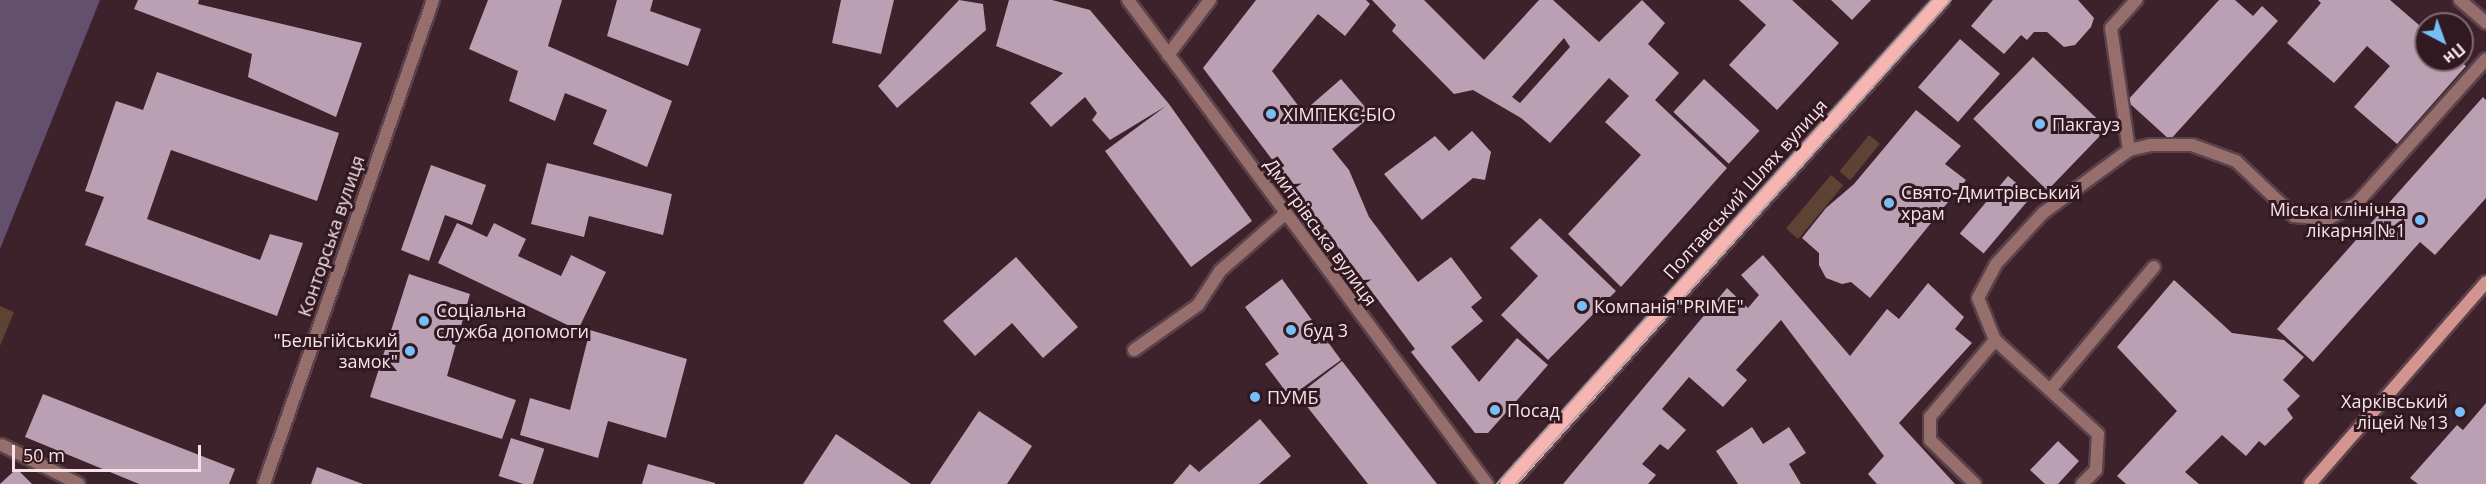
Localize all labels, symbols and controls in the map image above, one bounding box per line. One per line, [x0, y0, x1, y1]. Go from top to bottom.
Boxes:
north arrow [2414, 12, 2474, 72]
text: Пн [2439, 38, 2470, 70]
street label: Полтавський Шлях вулиця [1659, 95, 1831, 283]
place label: ХІМПЕКС-БІО [1283, 103, 1396, 125]
marker: ХІМПЕКС-БІО [1264, 107, 1278, 121]
place label: Пакгауз [2052, 113, 2120, 135]
marker: Пакгауз [2033, 117, 2047, 131]
street label: Конторська вулиця [293, 153, 369, 319]
street label: Дмитрівська вулиця [1260, 154, 1382, 310]
place label: Свято-Дмитрівський храм [1901, 182, 2080, 224]
marker: Свято-Дмитрівський храм [1882, 196, 1896, 210]
place label: Міська клінічна лікарня №1 [2270, 199, 2406, 242]
marker: Міська клінічна лікарня №1 [2411, 211, 2429, 229]
place label: Компанія"PRIME" [1594, 295, 1744, 317]
marker: Компанія"PRIME" [1575, 299, 1589, 313]
place label: Соціальна служба допомоги [436, 300, 589, 342]
marker: Соціальна служба допомоги [417, 314, 431, 328]
place label: буд 3 [1303, 319, 1348, 341]
marker: буд 3 [1284, 323, 1298, 337]
place label: "Бельгійський замок" [274, 330, 398, 372]
marker: "Бельгійський замок" [403, 344, 417, 358]
place label: ПУМБ [1267, 386, 1318, 408]
marker: ПУМБ [1248, 390, 1262, 404]
place label: Харківський ліцей №13 [2341, 391, 2448, 434]
place label: Посад [1507, 399, 1560, 421]
marker: Посад [1488, 403, 1502, 417]
marker: Харківський ліцей №13 [2453, 405, 2467, 419]
scale bar [15, 433, 204, 471]
text: 50 m [23, 443, 65, 467]

